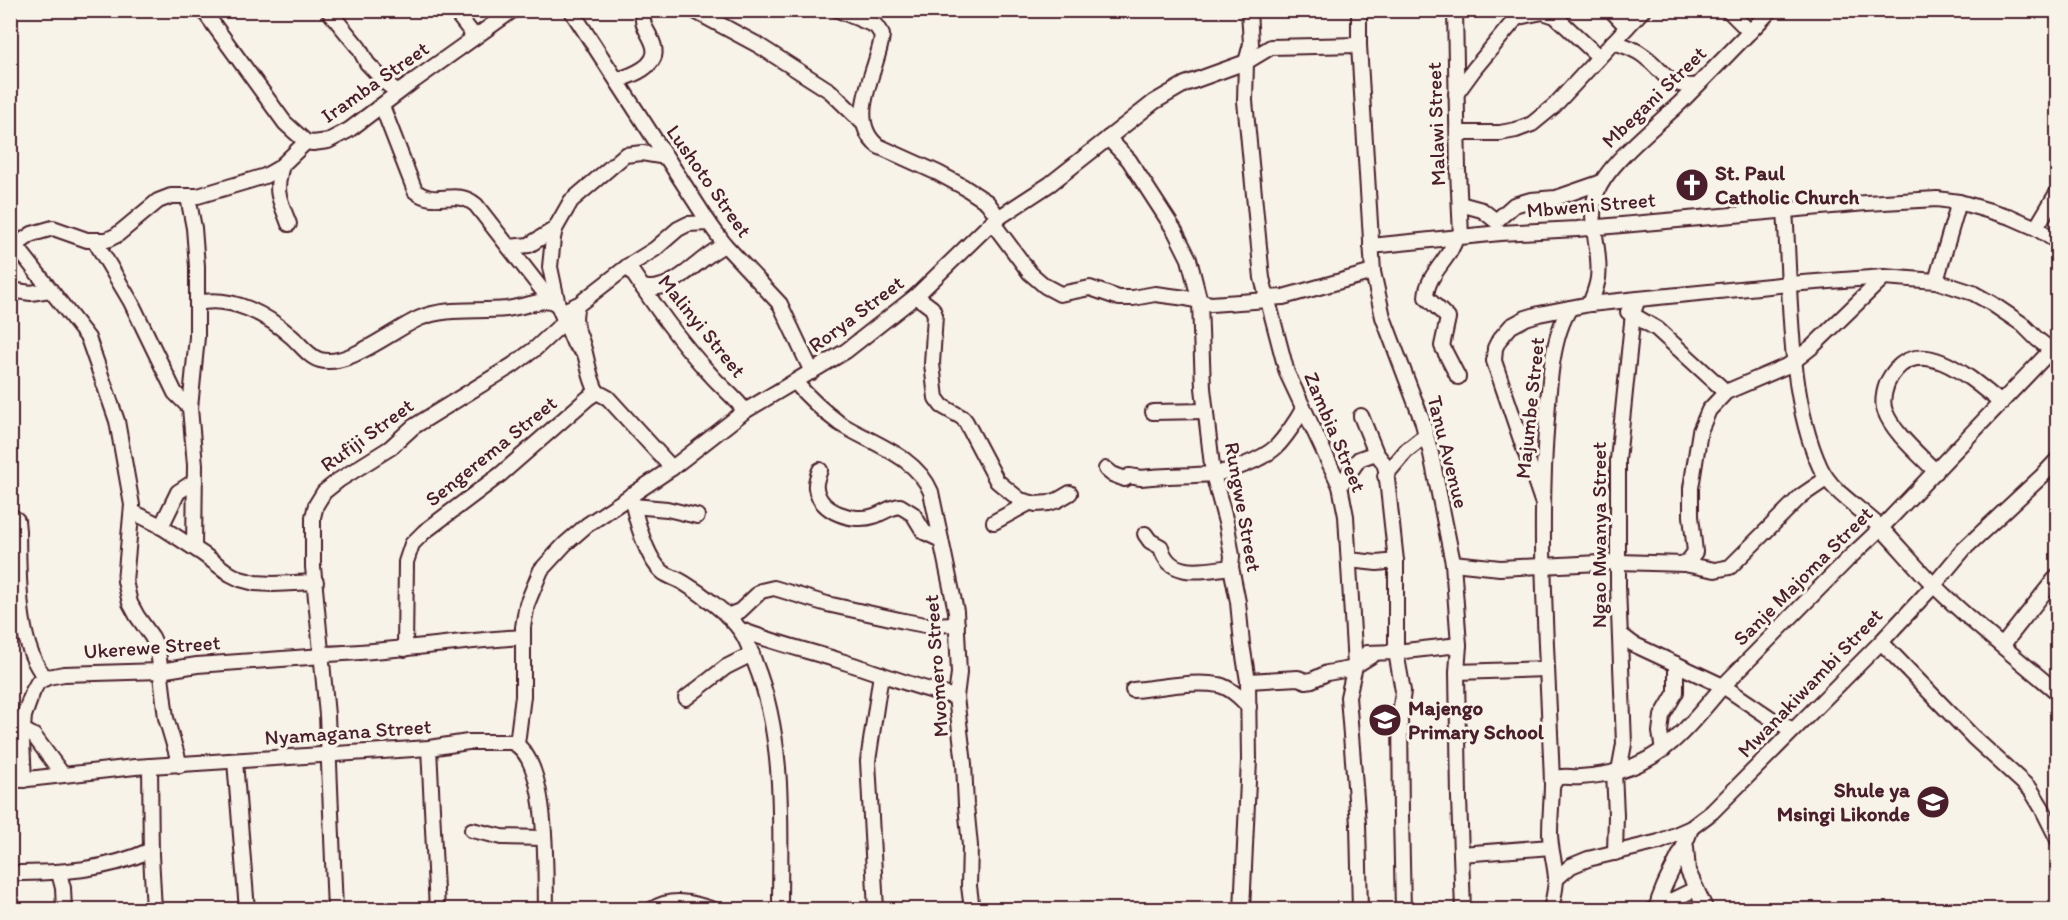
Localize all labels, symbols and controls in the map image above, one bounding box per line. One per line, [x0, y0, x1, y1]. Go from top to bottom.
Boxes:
street label: Iramba Street [316, 35, 433, 128]
street label: Mbegani Street [1596, 40, 1711, 153]
street label: Malawi Street [1421, 61, 1450, 186]
street label: Lushoto Street [661, 120, 757, 242]
place label: St. Paul Catholic Church [1715, 160, 1860, 209]
church icon: St. Paul Catholic Church [1674, 167, 1710, 203]
street label: Mbweni Street [1525, 186, 1657, 223]
street label: Malinyi Street [653, 269, 752, 382]
street label: Rorya Street [803, 270, 908, 357]
street label: Majumbe Street [1510, 336, 1549, 480]
street label: Zambia Street [1299, 368, 1372, 496]
street label: Sengerema Street [420, 390, 562, 511]
street label: Rufiji Street [315, 392, 418, 477]
street label: Tanu Avenue [1422, 393, 1475, 511]
street label: Rungwe Street [1220, 440, 1267, 574]
street label: Ngao Mwanya Street [1586, 442, 1611, 628]
street label: Sanje Majoma Street [1728, 501, 1878, 651]
street label: Mvomero Street [918, 594, 953, 738]
street label: Mwanakiwambi Street [1732, 603, 1888, 763]
street label: Ukerewe Street [83, 629, 221, 664]
place label: Majengo Primary School [1408, 695, 1545, 745]
school or university icon: Majengo Primary School [1367, 702, 1403, 738]
street label: Nyamagana Street [264, 713, 432, 750]
place label: Shule ya Msingi Likonde [1777, 777, 1911, 827]
school or university icon: Shule ya Msingi Likonde [1915, 784, 1951, 820]

